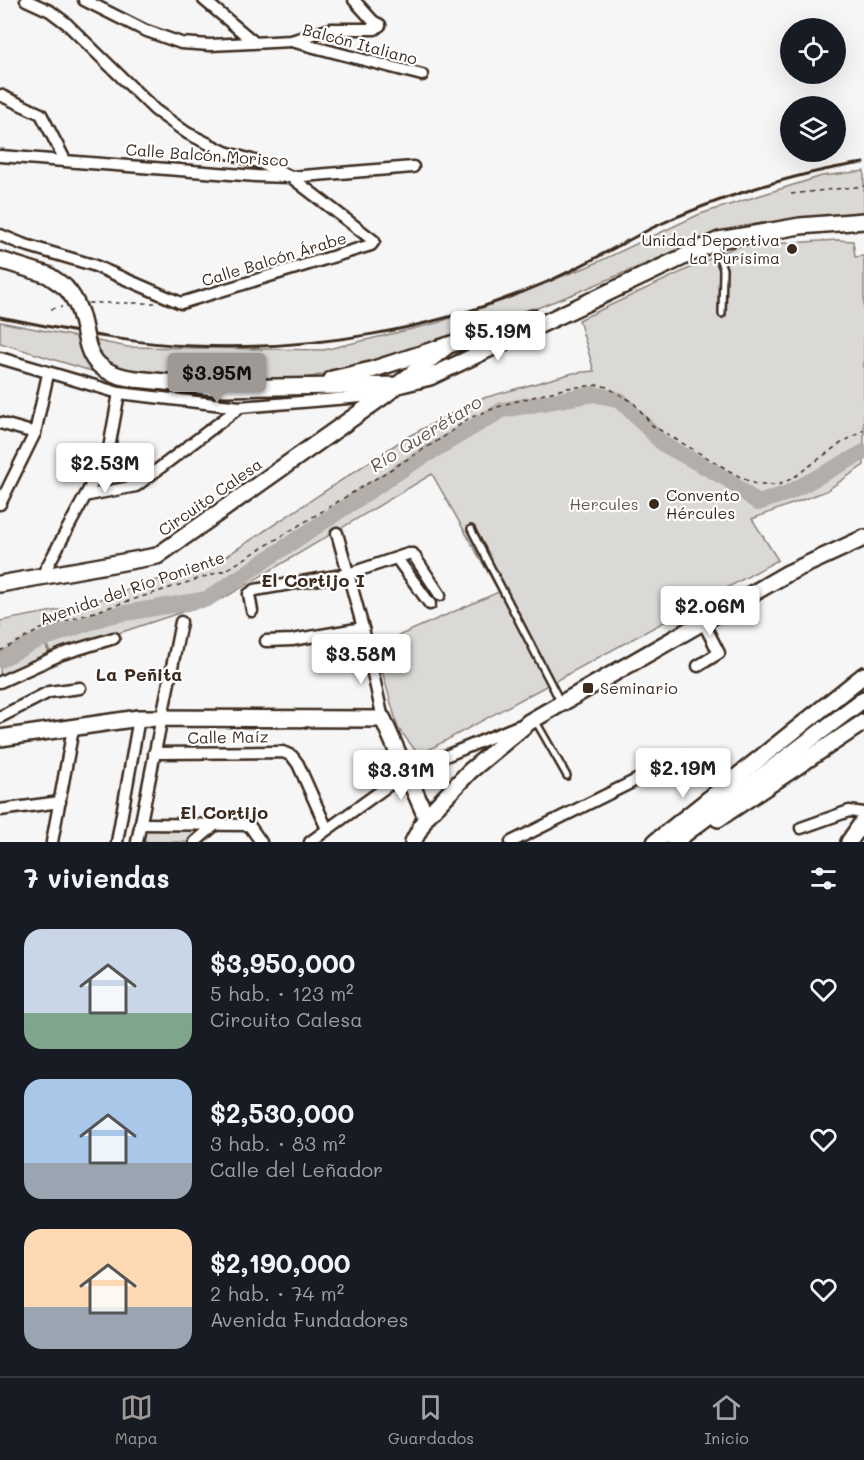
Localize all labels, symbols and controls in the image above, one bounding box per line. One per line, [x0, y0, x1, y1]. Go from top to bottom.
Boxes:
street label: Balcón Italiano [300, 18, 420, 69]
map controls [780, 18, 846, 162]
button: locate [780, 18, 846, 84]
button: layers [780, 96, 846, 162]
street label: Calle Balcón Morisco [125, 138, 289, 171]
street label: Calle Balcón Árabe [199, 226, 349, 291]
place label: Unidad Deportiva La Purísima [642, 229, 780, 268]
marker: Unidad Deportiva La Purísima [785, 242, 799, 256]
pin: $5.19M [449, 311, 547, 362]
text: $5.19M [464, 317, 532, 343]
pin: $3.95M [168, 353, 266, 404]
text: $3.95M [182, 359, 252, 385]
water label: Río Querétaro [365, 389, 486, 477]
pin: $2.53M [56, 443, 154, 494]
text: $2.53M [70, 449, 140, 475]
street label: Circuito Calesa [154, 453, 266, 540]
place label: Convento Hércules [666, 484, 740, 523]
park label: Hercules [569, 493, 639, 514]
marker: Convento Hércules [647, 497, 661, 511]
street label: Avenida del Río Poniente [36, 546, 227, 629]
district label: El Cortijo I [261, 568, 365, 592]
pin: $2.06M [661, 586, 759, 637]
text: $2.06M [675, 592, 745, 618]
pin: $3.58M [312, 634, 410, 685]
text: $3.58M [326, 640, 396, 666]
district label: La Peñita [96, 662, 182, 686]
place label: Seminario [600, 677, 678, 698]
marker: Seminario [581, 681, 595, 695]
street label: Calle Maíz [187, 725, 269, 748]
pin: $2.19M [634, 748, 732, 799]
pin: $3.31M [352, 750, 450, 801]
text: $2.19M [650, 754, 716, 780]
text: $3.31M [367, 756, 435, 782]
district label: El Cortijo [180, 800, 268, 824]
text: 7 viviendas [24, 861, 170, 895]
icon: filters [807, 862, 840, 895]
text: $3,950,000 [210, 946, 355, 980]
icon: home [72, 953, 144, 1025]
icon: heart [807, 973, 840, 1006]
text: 5 hab. · 123 m² [210, 980, 354, 1006]
text: Circuito Calesa [210, 1006, 363, 1032]
text: $2,530,000 [210, 1096, 354, 1130]
icon: home [72, 1103, 144, 1175]
icon: heart [807, 1123, 840, 1156]
text: 3 hab. · 83 m² [210, 1130, 346, 1156]
text: Calle del Leñador [210, 1156, 383, 1182]
text: $2,190,000 [210, 1246, 351, 1280]
icon: home [72, 1253, 144, 1325]
icon: heart [807, 1273, 840, 1306]
text: 2 hab. · 74 m² [210, 1280, 344, 1306]
text: Avenida Fundadores [210, 1306, 409, 1332]
tab: Mapa [115, 1391, 158, 1448]
tab: Guardados [388, 1391, 474, 1448]
tab: Inicio [704, 1391, 749, 1448]

